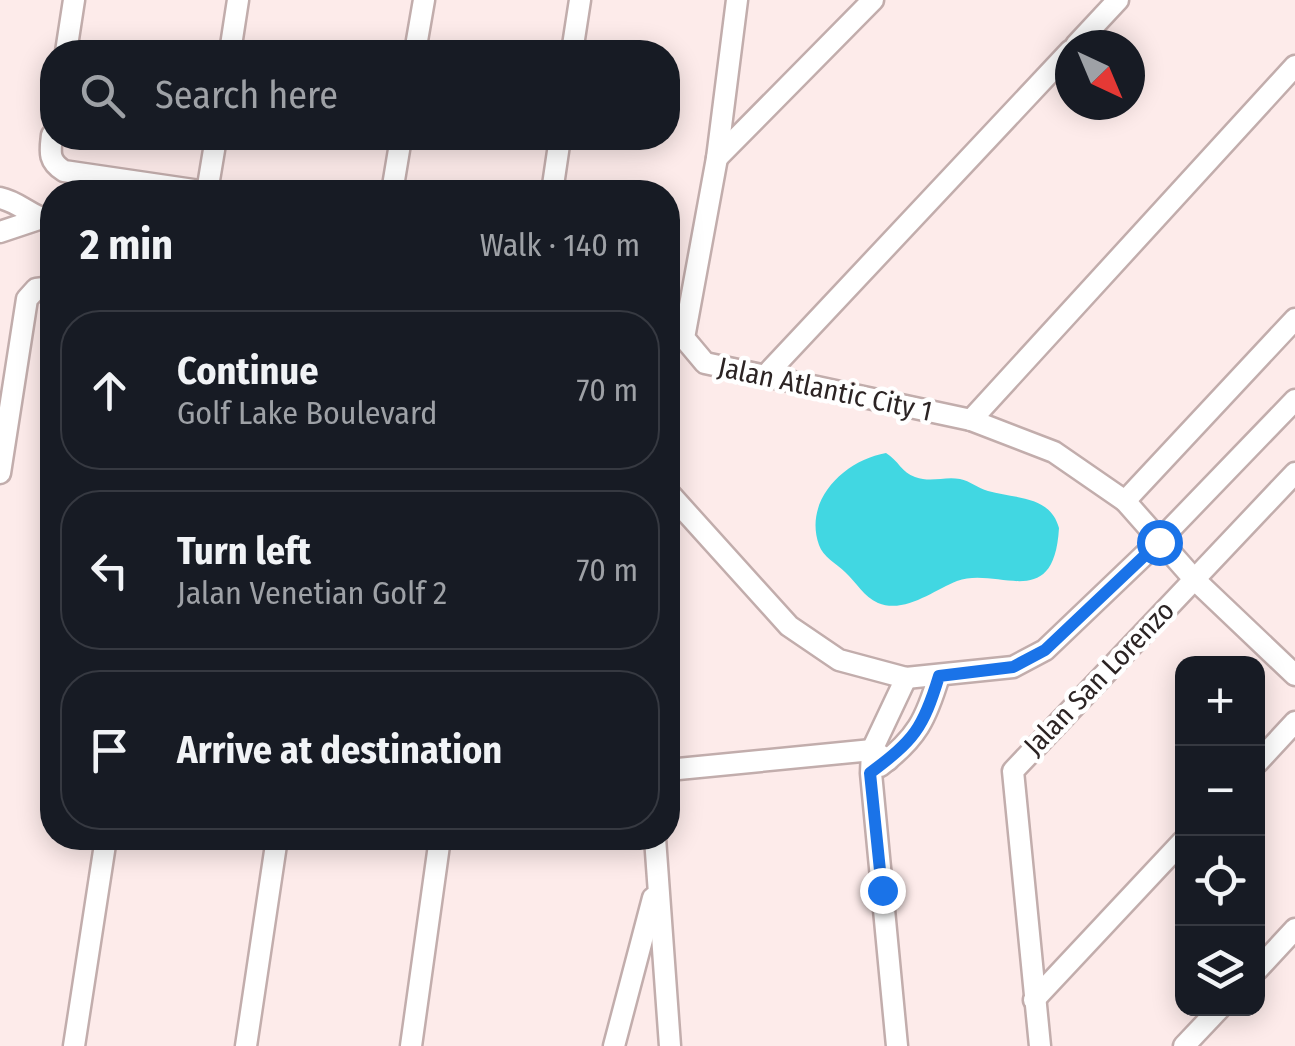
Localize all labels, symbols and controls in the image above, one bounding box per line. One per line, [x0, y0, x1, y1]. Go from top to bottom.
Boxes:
north arrow [1055, 30, 1145, 120]
search box [40, 40, 680, 150]
icon: search [75, 68, 130, 123]
text: Search here [155, 72, 338, 118]
text: 2 min [80, 220, 173, 270]
text: Walk · 140 m [480, 226, 640, 264]
text: Continue [177, 348, 318, 394]
street label: Jalan Atlantic City 1 [715, 350, 935, 428]
icon: ahead [82, 363, 137, 418]
text: 70 m [577, 371, 638, 409]
text: Golf Lake Boulevard [177, 394, 437, 432]
route start [1137, 520, 1183, 566]
text: Turn left [177, 528, 311, 574]
icon: left [82, 543, 137, 598]
text: 70 m [577, 551, 638, 589]
text: Jalan Venetian Golf 2 [177, 574, 447, 612]
street label: Jalan San Lorenzo [1017, 594, 1181, 762]
map controls [1175, 656, 1265, 1016]
button: + [1175, 656, 1265, 746]
icon: arrive [82, 723, 137, 778]
text: Arrive at destination [177, 727, 502, 773]
button: − [1175, 746, 1265, 836]
button: locate [1175, 836, 1265, 926]
route end [860, 868, 906, 914]
button: layers [1175, 926, 1265, 1016]

